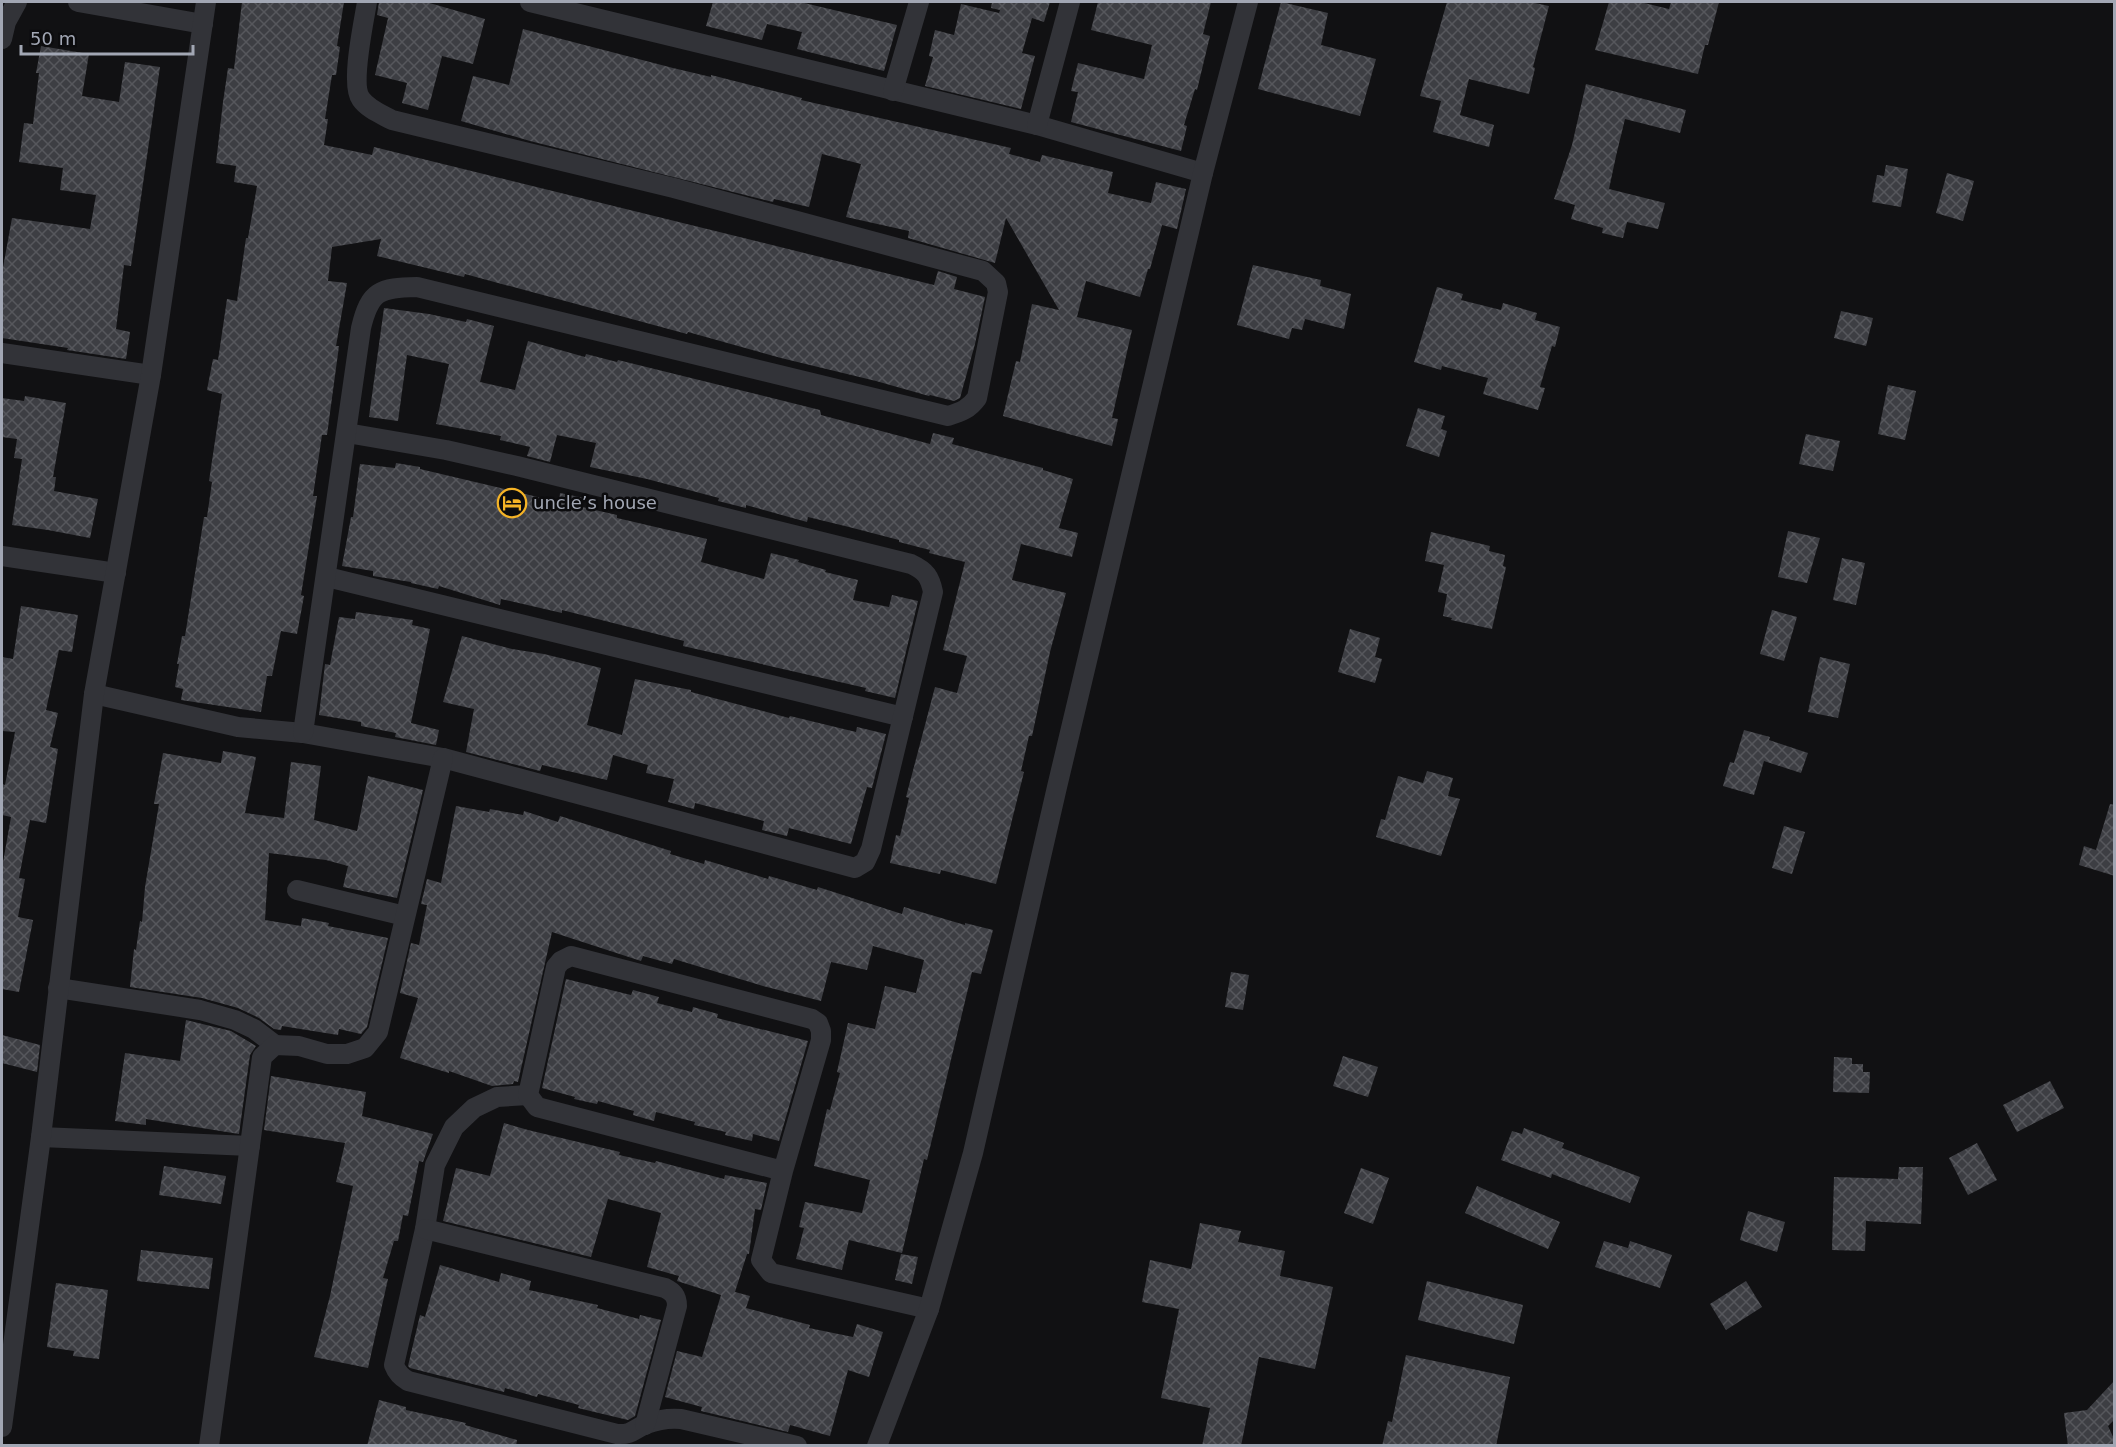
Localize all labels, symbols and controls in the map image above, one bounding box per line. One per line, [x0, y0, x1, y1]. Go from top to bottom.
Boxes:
scale bar [21, 18, 194, 56]
text: 50 m [30, 28, 76, 49]
hotel icon: uncle’s house [496, 487, 528, 519]
place label: uncle’s house [533, 492, 657, 513]

